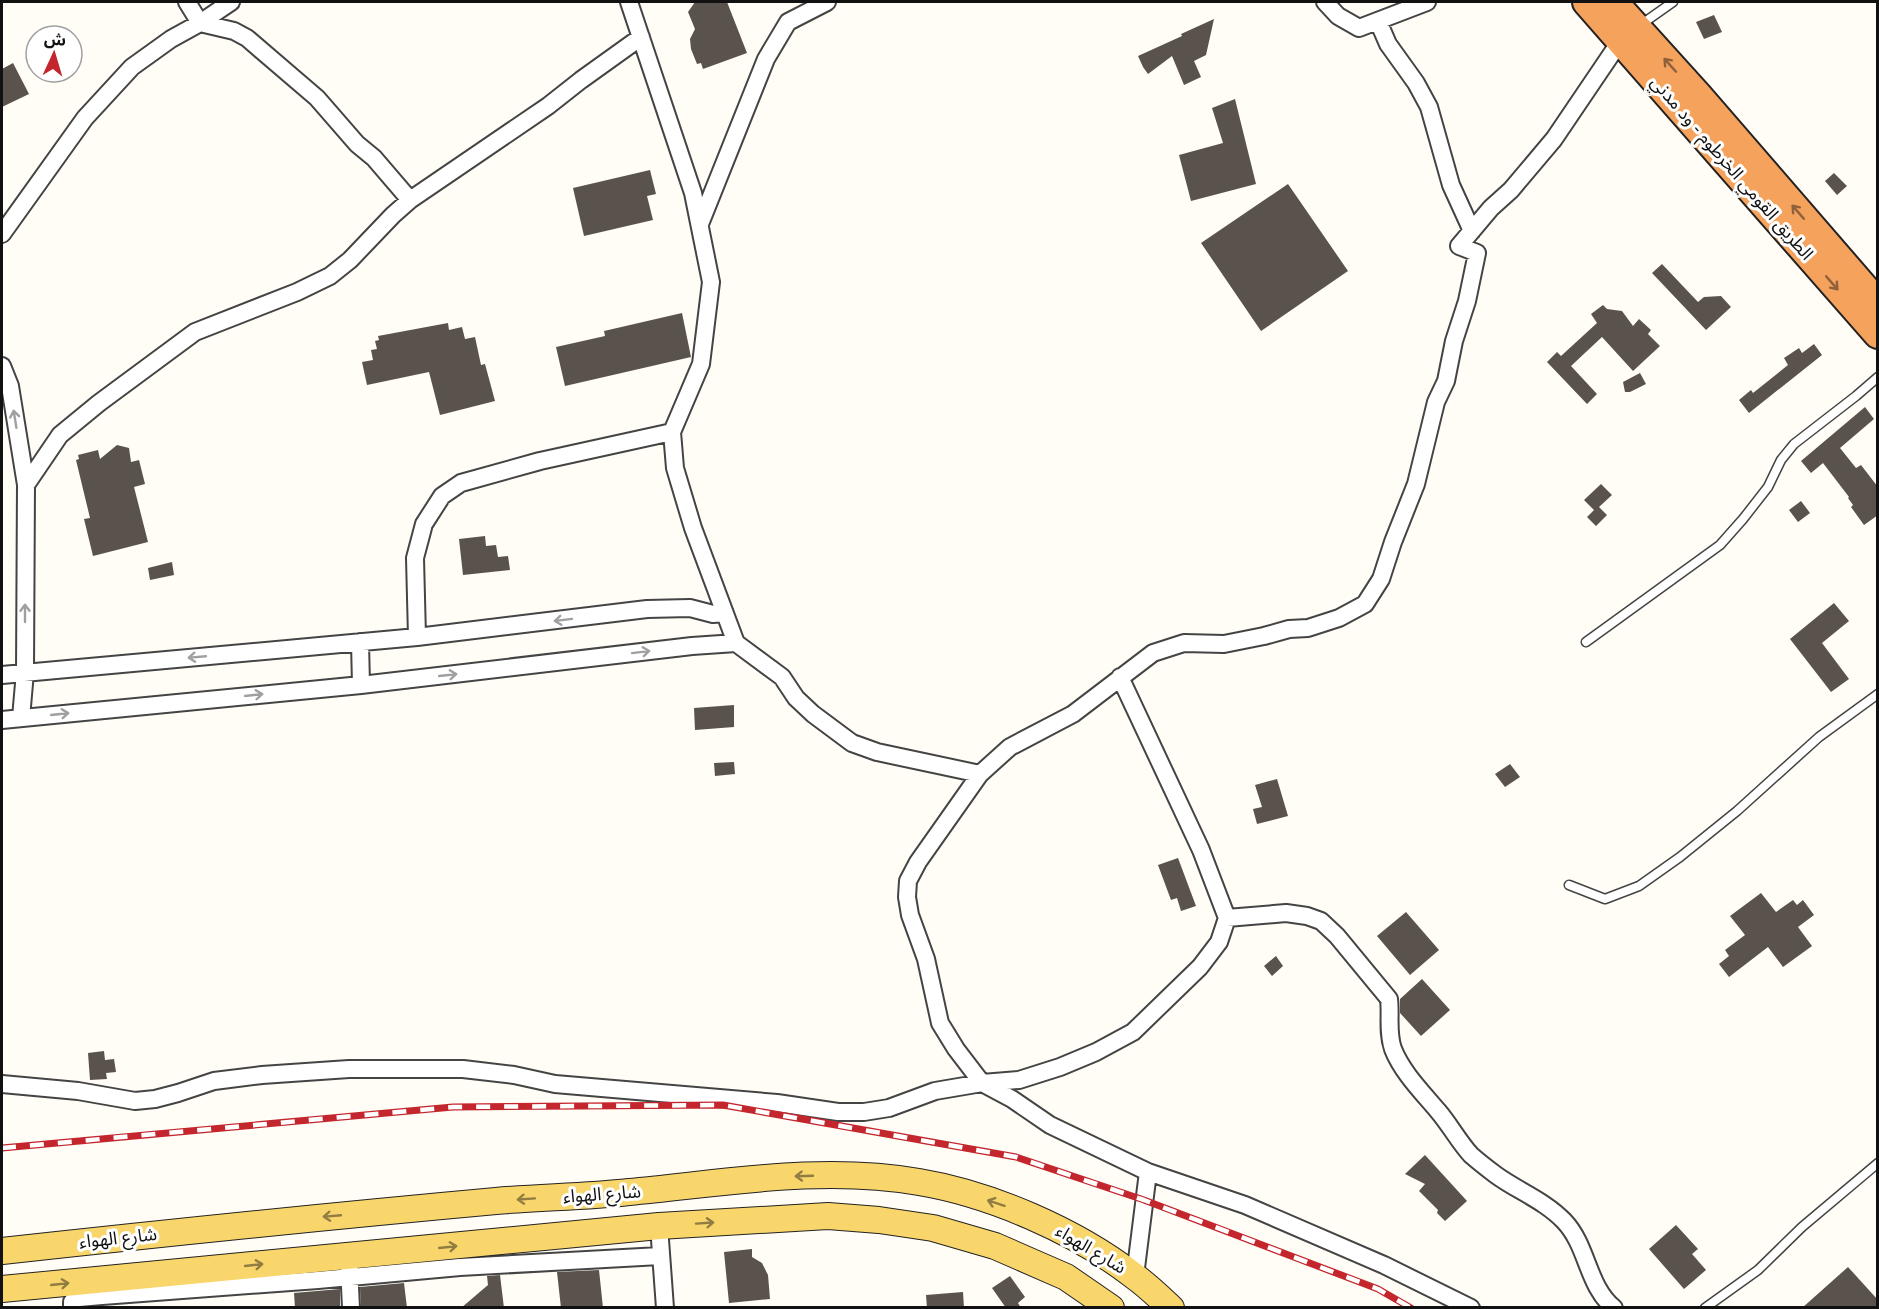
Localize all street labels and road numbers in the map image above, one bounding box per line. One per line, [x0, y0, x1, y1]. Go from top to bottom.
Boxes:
street label: الطريق القومي الخرطوم - ود مدني [1640, 66, 1824, 270]
street label: شارع الهواء [562, 1172, 642, 1216]
street label: شارع الهواء [1048, 1213, 1134, 1285]
street label: شارع الهواء [77, 1215, 159, 1261]

